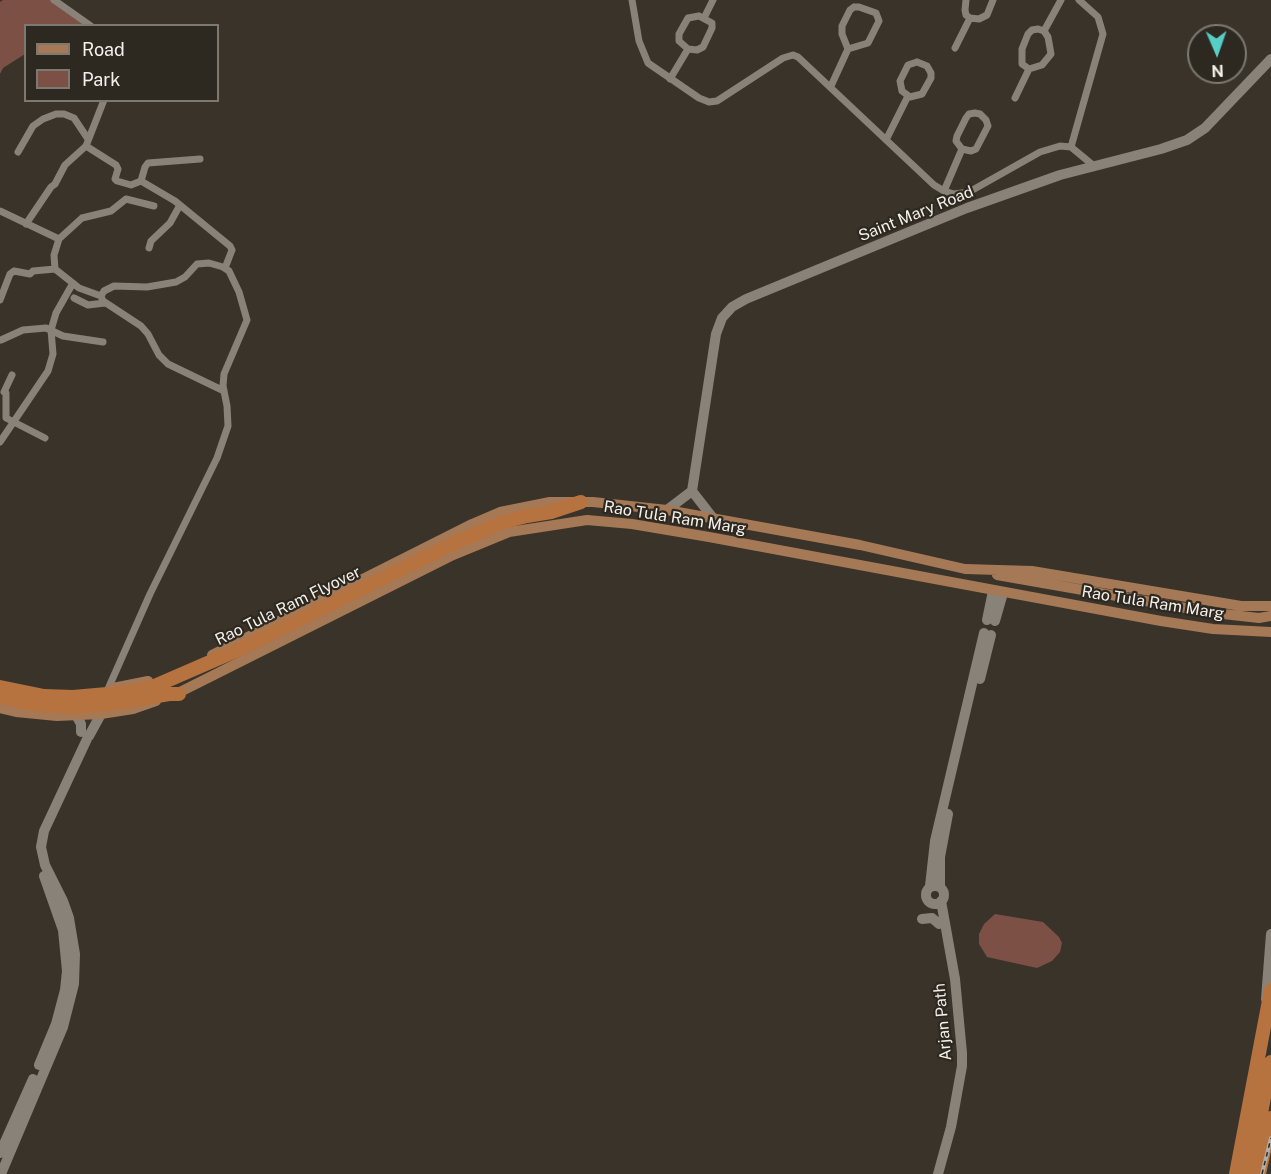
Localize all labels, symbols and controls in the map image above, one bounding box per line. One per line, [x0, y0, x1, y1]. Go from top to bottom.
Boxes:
legend [24, 24, 219, 102]
north arrow [1187, 24, 1247, 84]
text: Road [82, 39, 125, 60]
text: N [1211, 61, 1224, 80]
text: Park [82, 69, 120, 90]
street label: Saint Mary Road [856, 182, 976, 246]
street label: Rao Tula Ram Marg [602, 497, 748, 539]
street label: Rao Tula Ram Flyover [212, 562, 364, 650]
street label: Rao Tula Ram Marg [1080, 582, 1226, 624]
street label: Arjan Path [930, 982, 956, 1062]

